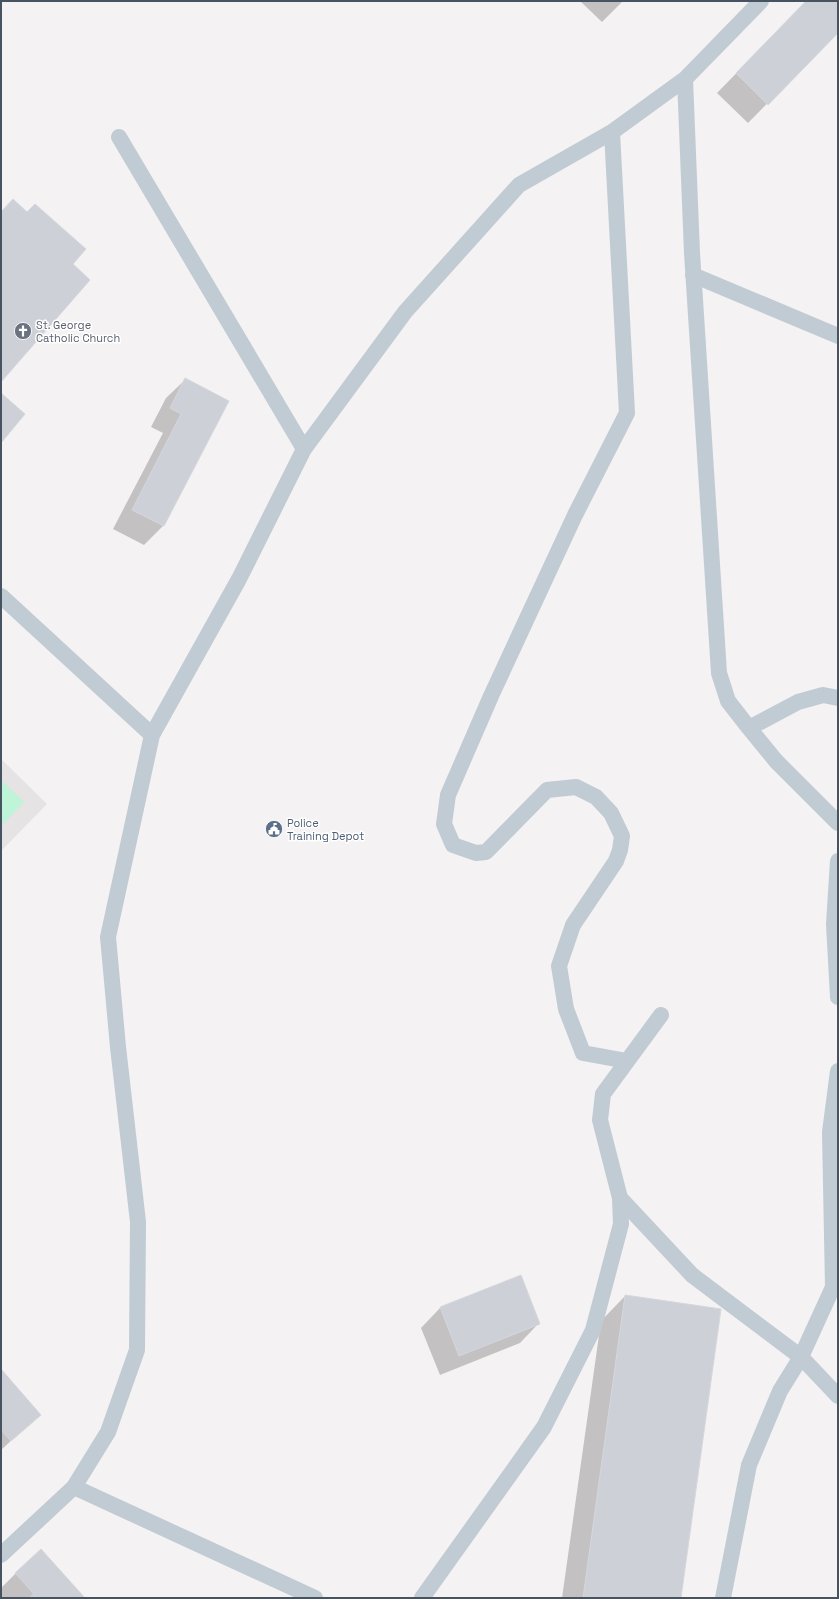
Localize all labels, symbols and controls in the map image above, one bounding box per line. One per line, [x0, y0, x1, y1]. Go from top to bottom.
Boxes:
place label: St. George Catholic Church [36, 318, 120, 345]
church icon: St. George Catholic Church [13, 321, 33, 341]
place label: Police Training Depot [287, 816, 364, 843]
public building icon: Police Training Depot [264, 819, 284, 839]

